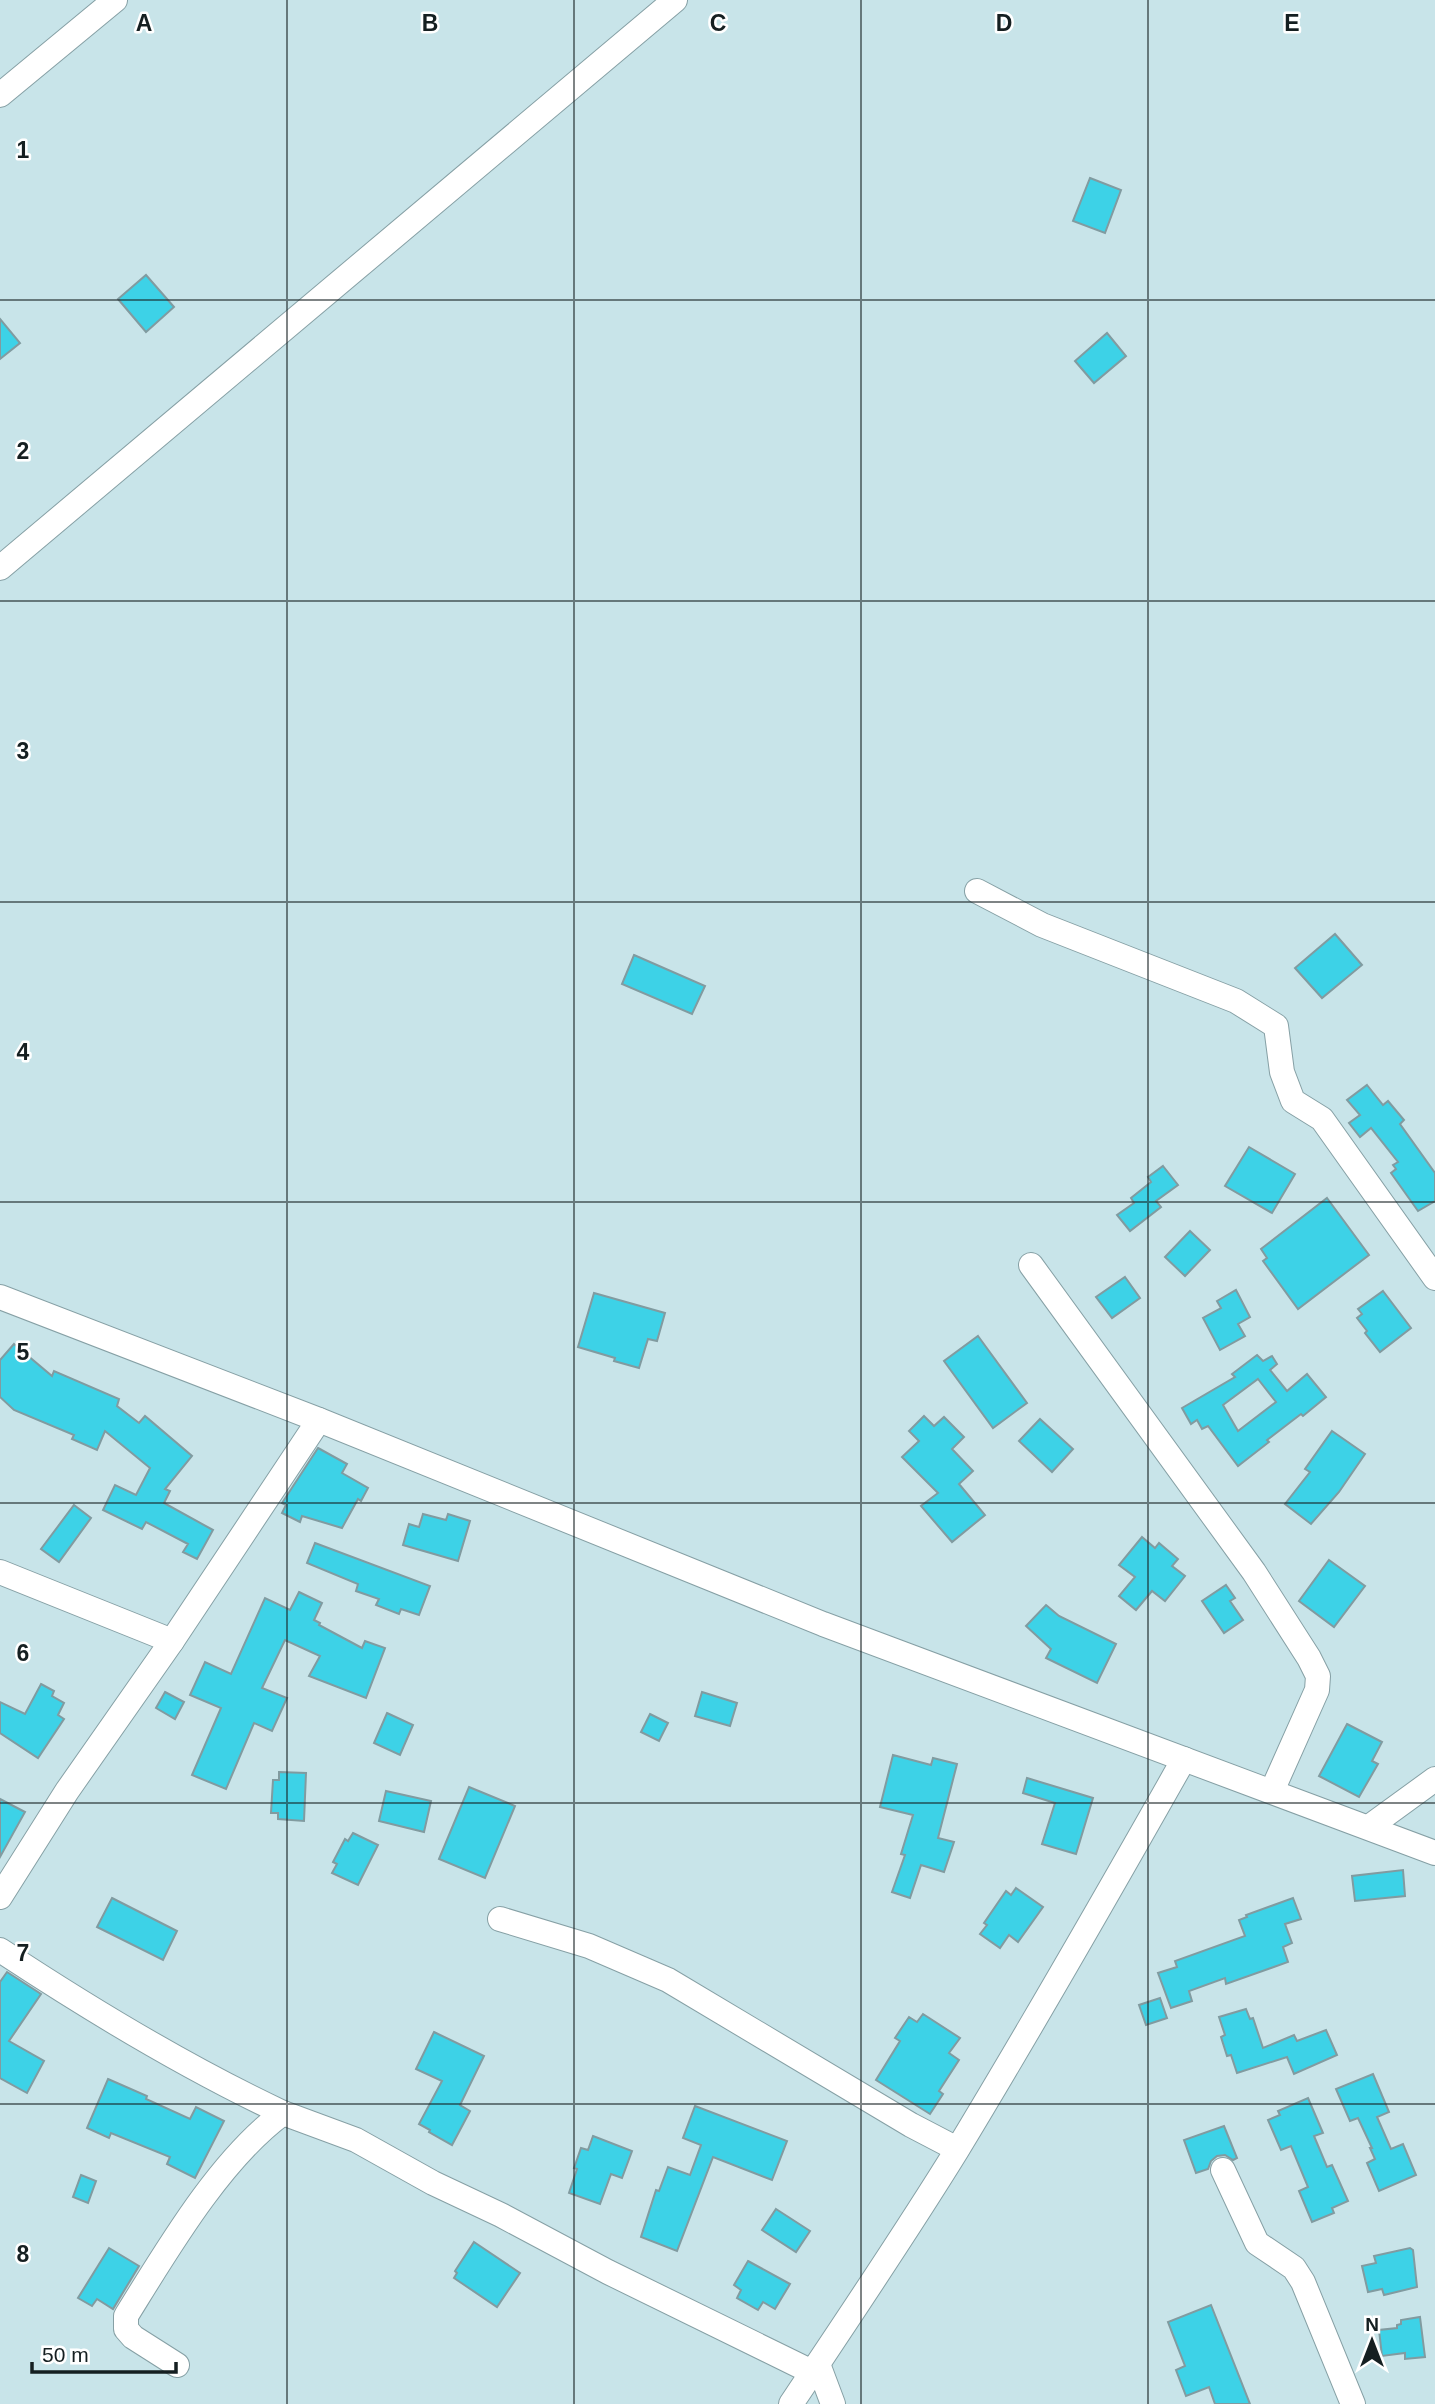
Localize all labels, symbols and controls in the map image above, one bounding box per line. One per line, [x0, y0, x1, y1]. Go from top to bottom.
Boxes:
text: A [136, 10, 152, 36]
text: B [422, 10, 438, 36]
text: C [710, 10, 726, 36]
text: D [996, 10, 1012, 36]
text: E [1284, 10, 1300, 36]
text: 1 [17, 137, 30, 163]
text: 2 [17, 438, 29, 464]
text: 3 [17, 738, 29, 764]
text: 4 [17, 1039, 30, 1065]
text: 5 [17, 1339, 30, 1365]
text: 6 [17, 1640, 29, 1666]
text: 7 [17, 1940, 29, 1966]
text: 8 [17, 2241, 30, 2267]
north arrow [1337, 2306, 1407, 2376]
text: N [1365, 2314, 1379, 2335]
scale bar [32, 2330, 175, 2374]
text: 50 m [42, 2343, 89, 2366]

